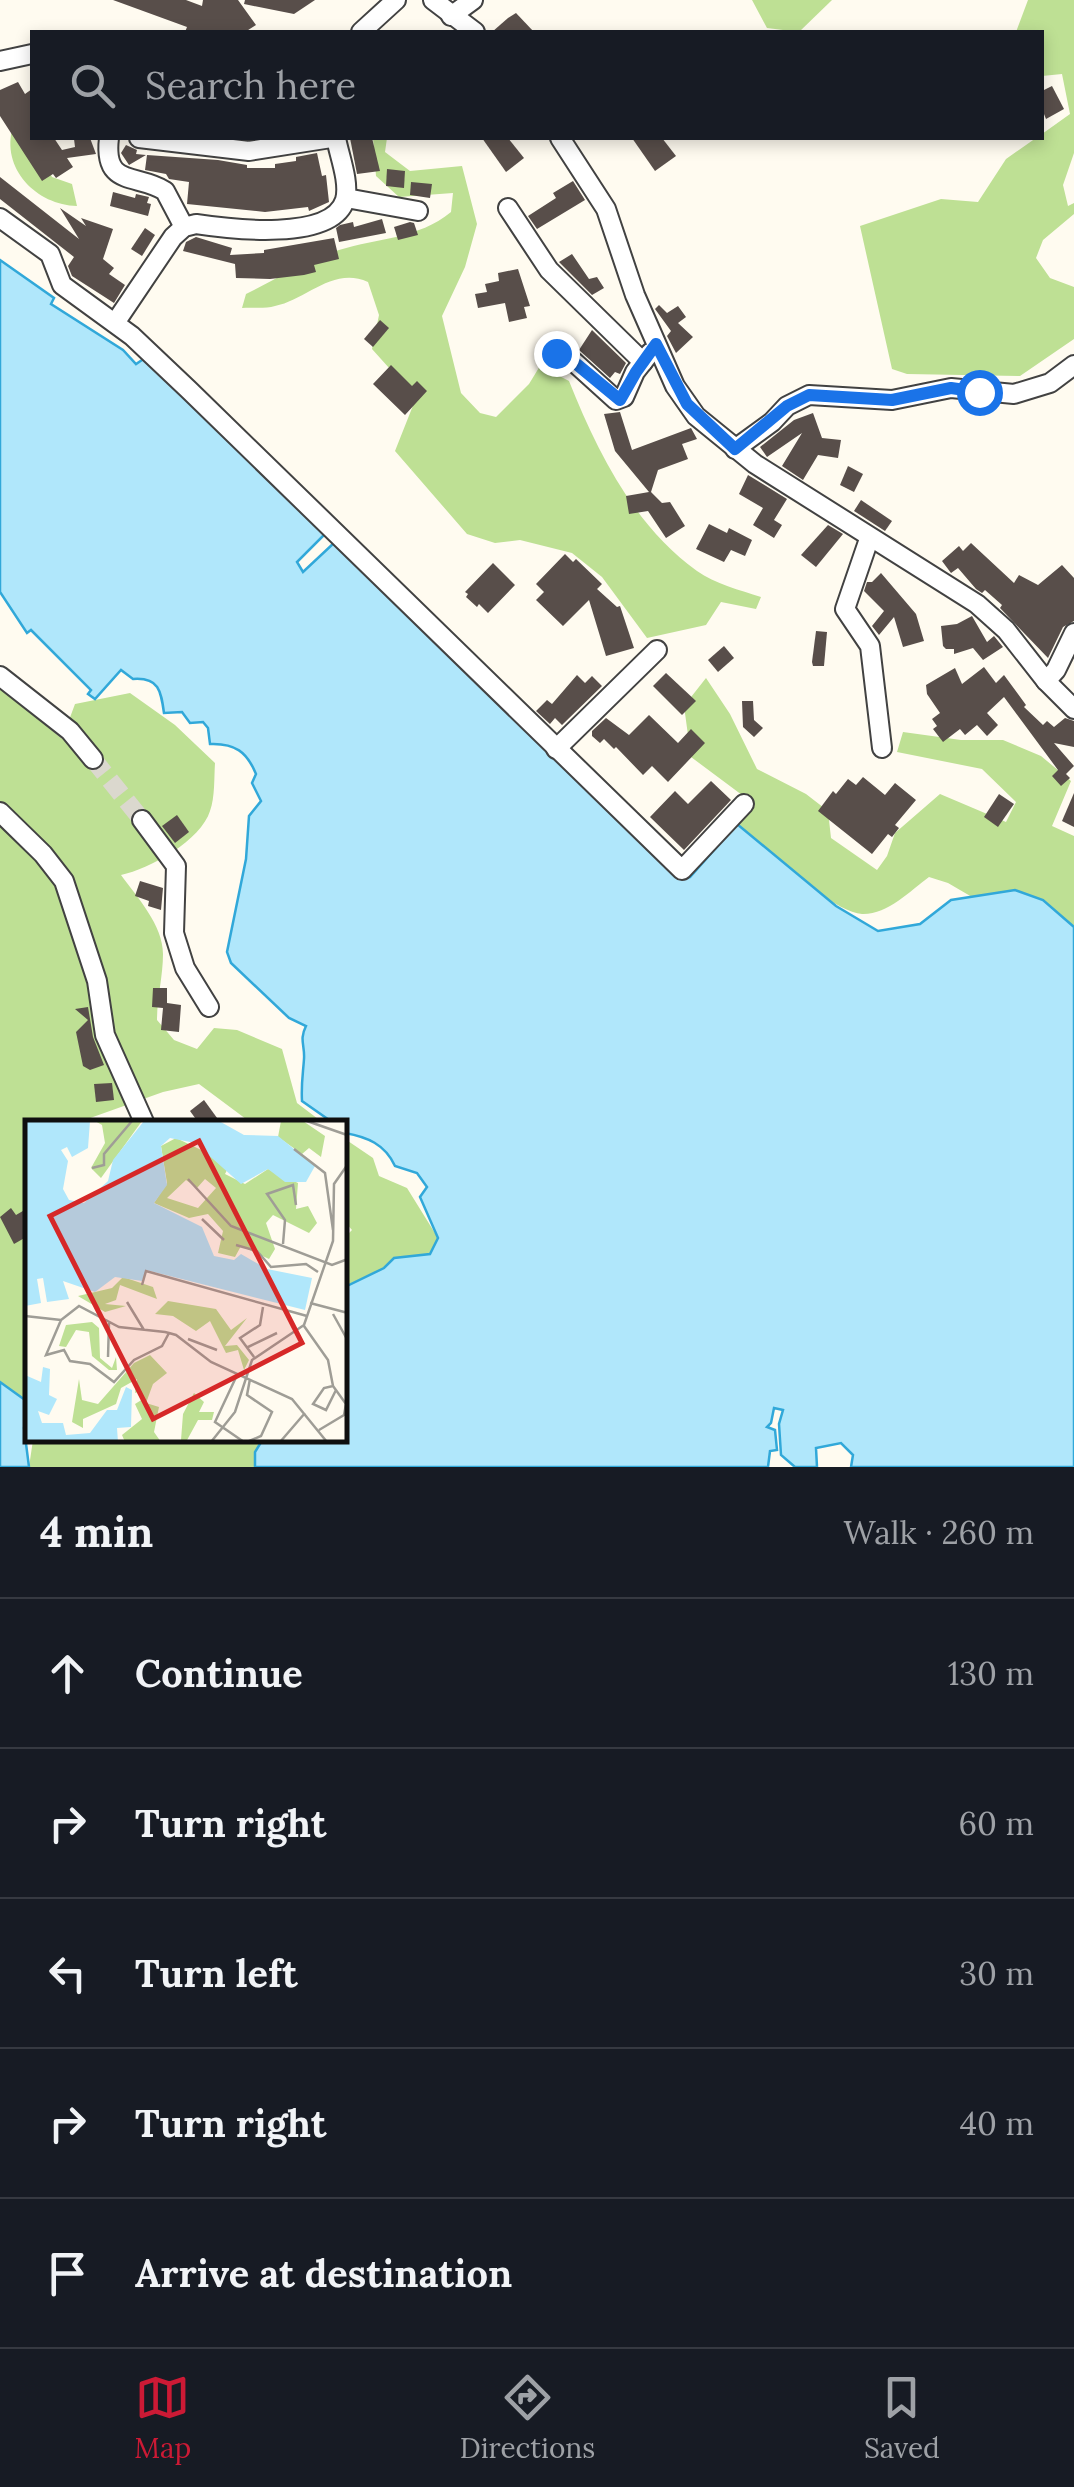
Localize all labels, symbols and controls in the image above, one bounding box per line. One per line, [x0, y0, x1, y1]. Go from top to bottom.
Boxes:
search box [30, 30, 1044, 140]
icon: search [65, 58, 120, 113]
text: Search here [145, 61, 356, 109]
route end [534, 331, 580, 377]
route start [957, 370, 1003, 416]
inset map [25, 1120, 348, 1442]
text: 4 min [40, 1505, 153, 1559]
text: Walk · 260 m [844, 1512, 1034, 1553]
icon: ahead [40, 1646, 95, 1701]
text: Continue [135, 1649, 303, 1697]
text: 130 m [948, 1653, 1034, 1694]
icon: right [40, 1796, 95, 1851]
text: Turn right [135, 1799, 326, 1847]
text: 60 m [959, 1803, 1034, 1844]
icon: left [40, 1946, 95, 2001]
text: Turn left [135, 1949, 298, 1997]
text: 30 m [959, 1953, 1034, 1994]
icon: right [40, 2096, 95, 2151]
text: Turn right [135, 2099, 326, 2147]
text: 40 m [960, 2103, 1034, 2144]
icon: arrive [40, 2246, 95, 2301]
text: Arrive at destination [135, 2249, 512, 2297]
tab: Map [134, 2370, 191, 2466]
tab: Directions [460, 2370, 595, 2466]
tab: Saved [864, 2370, 940, 2466]

